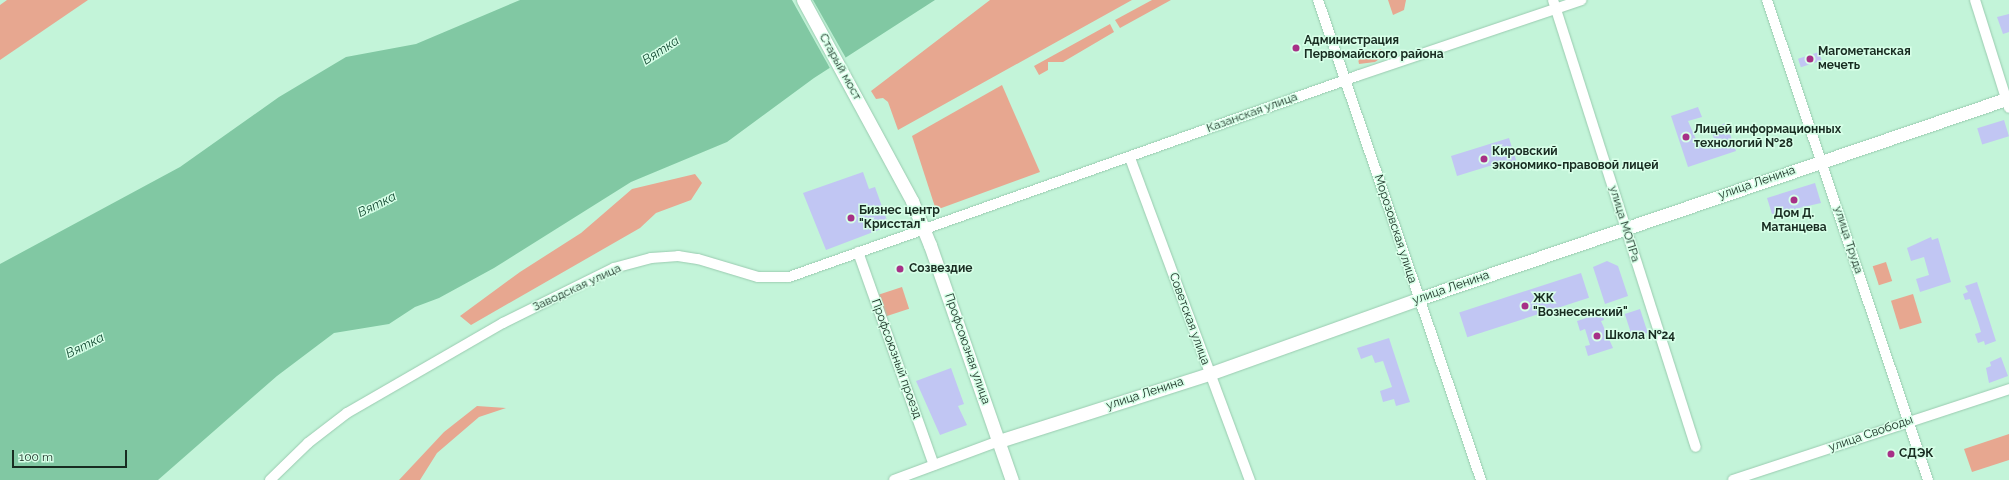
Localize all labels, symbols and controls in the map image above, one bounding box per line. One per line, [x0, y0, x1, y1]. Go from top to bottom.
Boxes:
street label: Старый мост [816, 31, 864, 103]
water label: Вятка [640, 33, 682, 69]
place label: Администрация Первомайского района [1304, 34, 1444, 62]
marker: Администрация Первомайского района [1291, 43, 1301, 53]
place label: Магометанская мечеть [1818, 45, 1911, 73]
marker: Магометанская мечеть [1805, 54, 1815, 64]
street label: Казанская улица [1205, 90, 1299, 136]
place label: Лицей информационных технологий №28 [1694, 123, 1841, 151]
marker: Лицей информационных технологий №28 [1681, 132, 1691, 142]
place label: Кировский экономико-правовой лицей [1492, 145, 1658, 173]
marker: Кировский экономико-правовой лицей [1479, 154, 1489, 164]
street label: улица Ленина [1717, 163, 1797, 203]
street label: Морозовская улица [1371, 173, 1419, 285]
street label: улица МОПРа [1606, 184, 1642, 264]
water label: Вятка [355, 189, 399, 221]
marker: Дом Д. Матанцева [1789, 195, 1799, 205]
place label: Бизнес центр "Крисстал" [859, 204, 940, 232]
street label: улица Труда [1830, 204, 1866, 276]
place label: Дом Д. Матанцева [1761, 207, 1827, 235]
marker: Бизнес центр "Крисстал" [846, 213, 856, 223]
street label: Заводская улица [530, 261, 624, 315]
place label: Созвездие [909, 262, 972, 276]
marker: Созвездие [894, 263, 906, 275]
street label: улица Ленина [1411, 268, 1491, 308]
street label: Советская улица [1166, 271, 1212, 367]
street label: Профсоюзная улица [941, 291, 993, 407]
place label: ЖК "Вознесенский" [1533, 292, 1628, 320]
street label: Профсоюзный проезд [868, 297, 924, 421]
marker: ЖК "Вознесенский" [1520, 301, 1530, 311]
place label: Школа №24 [1605, 329, 1675, 343]
water label: Вятка [63, 330, 107, 362]
marker: Школа №24 [1592, 331, 1602, 341]
street label: улица Ленина [1105, 375, 1185, 413]
street label: улица Свободы [1827, 413, 1915, 455]
scale bar [14, 442, 129, 468]
place label: СДЭК [1899, 447, 1933, 461]
marker: СДЭК [1886, 449, 1896, 459]
text: 100 m [19, 450, 53, 464]

